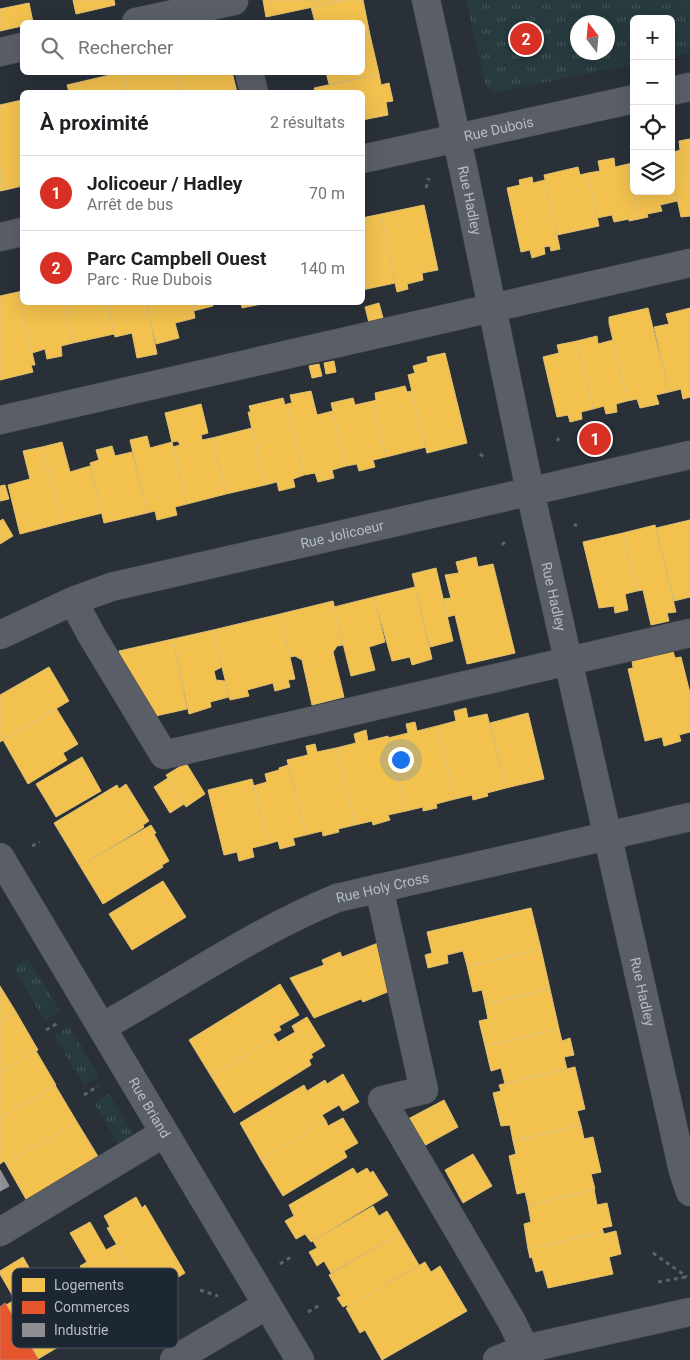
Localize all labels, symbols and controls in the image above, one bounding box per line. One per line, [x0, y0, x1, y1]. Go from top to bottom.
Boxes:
north arrow [570, 15, 615, 60]
map controls [630, 15, 675, 195]
button: + [630, 15, 675, 60]
search box [20, 20, 365, 75]
pin: 2 [510, 20, 542, 58]
icon: search [38, 34, 66, 62]
text: Rechercher [78, 36, 173, 59]
button: − [630, 60, 675, 105]
button: locate [630, 105, 675, 150]
text: À proximité [40, 111, 149, 135]
text: 2 résultats [270, 113, 345, 132]
street label: Rue Dubois [462, 113, 535, 144]
button: layers [630, 150, 675, 195]
street label: Rue Hadley [455, 164, 485, 237]
text: Jolicoeur / Hadley [87, 172, 242, 195]
text: 1 [51, 184, 61, 203]
text: 70 m [309, 184, 345, 203]
text: Arrêt de bus [87, 195, 173, 214]
text: Parc Campbell Ouest [87, 247, 266, 270]
text: 2 [51, 259, 61, 278]
text: 140 m [300, 259, 345, 278]
text: Parc · Rue Dubois [87, 270, 212, 289]
pin: 1 [579, 420, 611, 458]
street label: Rue Jolicoeur [299, 517, 386, 552]
street label: Rue Hadley [538, 560, 569, 633]
your location [388, 747, 414, 773]
street label: Rue Holy Cross [334, 869, 431, 906]
street label: Rue Hadley [627, 956, 658, 1028]
street label: Rue Briand [125, 1075, 174, 1141]
legend [12, 1268, 178, 1348]
text: Logements [54, 1277, 124, 1293]
text: Commerces [54, 1299, 130, 1315]
text: Industrie [54, 1322, 109, 1338]

